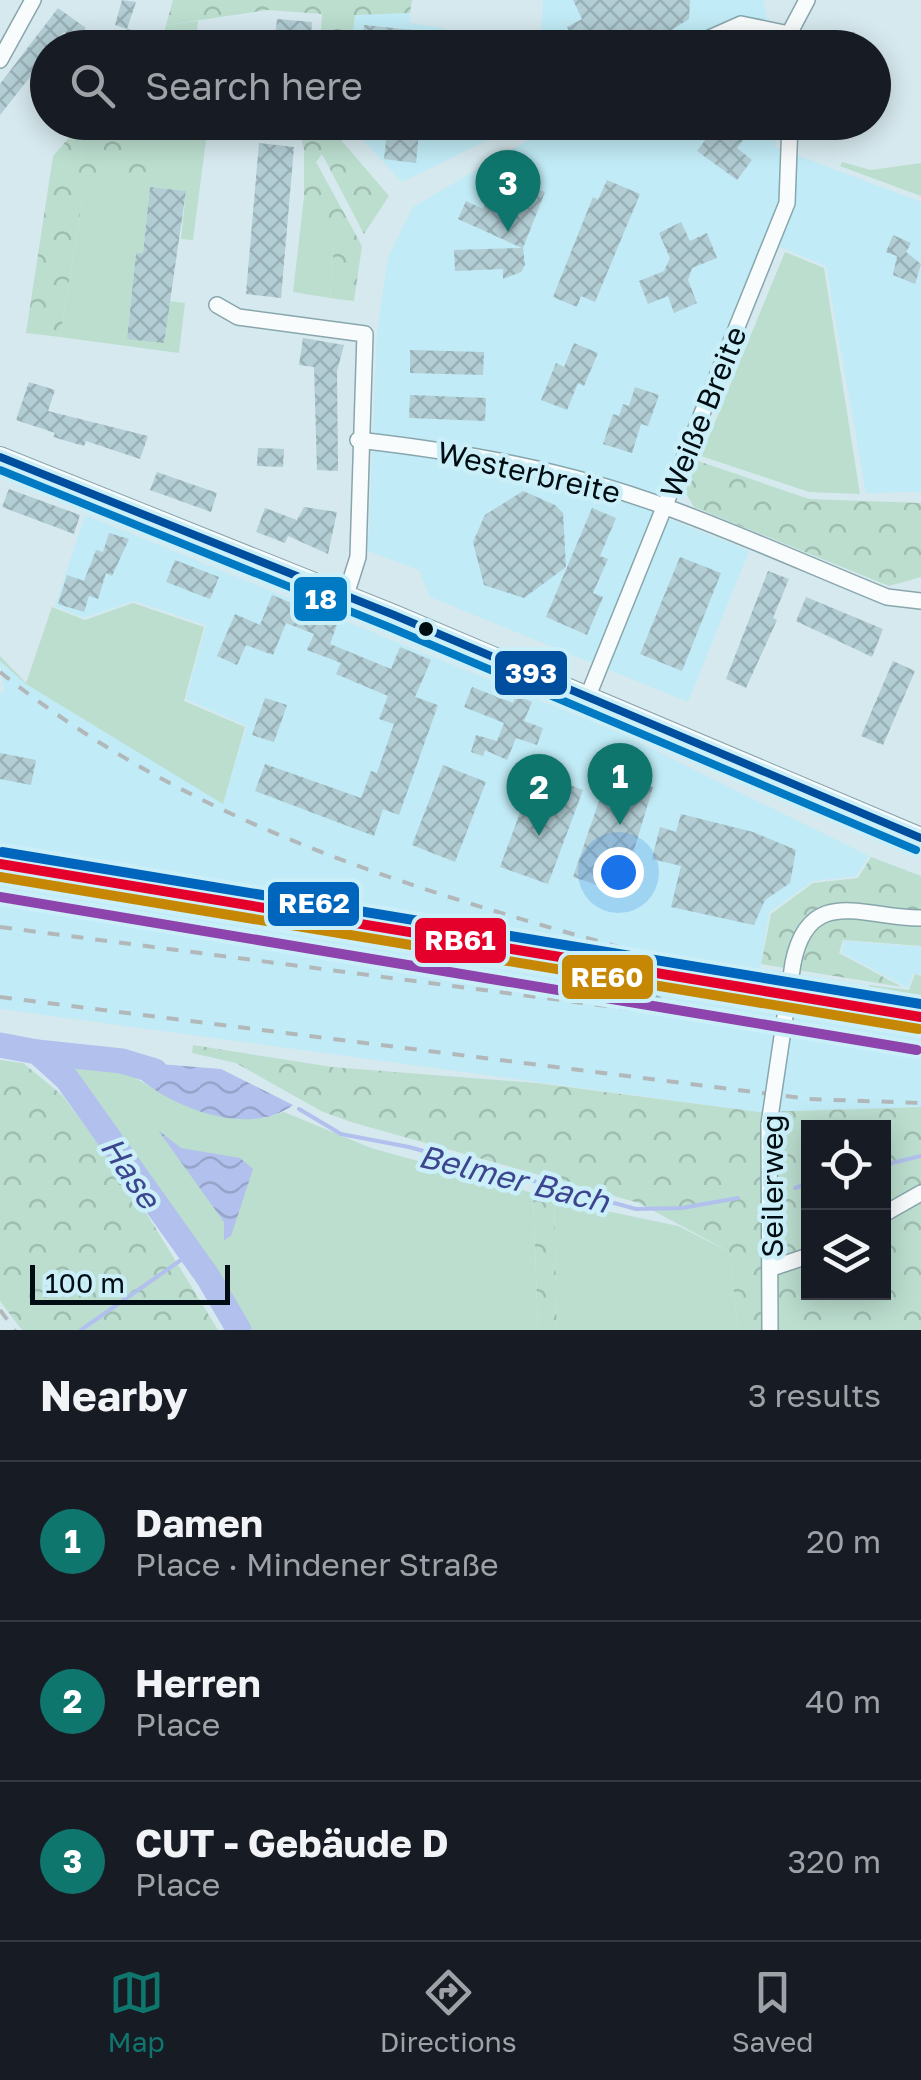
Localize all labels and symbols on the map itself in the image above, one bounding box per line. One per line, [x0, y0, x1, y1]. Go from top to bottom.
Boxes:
pin: 3 [476, 150, 540, 232]
street label: Weiße Breite [652, 321, 754, 503]
street label: Westerbreite [434, 433, 624, 511]
line badge: 18 [292, 575, 349, 623]
text: 18 [305, 582, 337, 615]
unlabelled marker [416, 619, 436, 639]
line badge: 393 [493, 649, 569, 697]
text: 393 [505, 656, 557, 689]
pin: 1 [588, 742, 652, 825]
pin: 2 [506, 754, 572, 836]
your location [593, 847, 644, 898]
line badge: RE62 [266, 880, 361, 928]
text: RE62 [278, 886, 350, 919]
line badge: RB61 [413, 916, 508, 965]
text: RB61 [424, 923, 496, 956]
line badge: RE60 [560, 953, 655, 1001]
text: RE60 [571, 960, 643, 993]
street label: Seilerweg [754, 1114, 790, 1258]
water label: Hase [93, 1129, 170, 1217]
water label: Belmer Bach [415, 1136, 614, 1220]
scale bar [30, 1260, 230, 1304]

